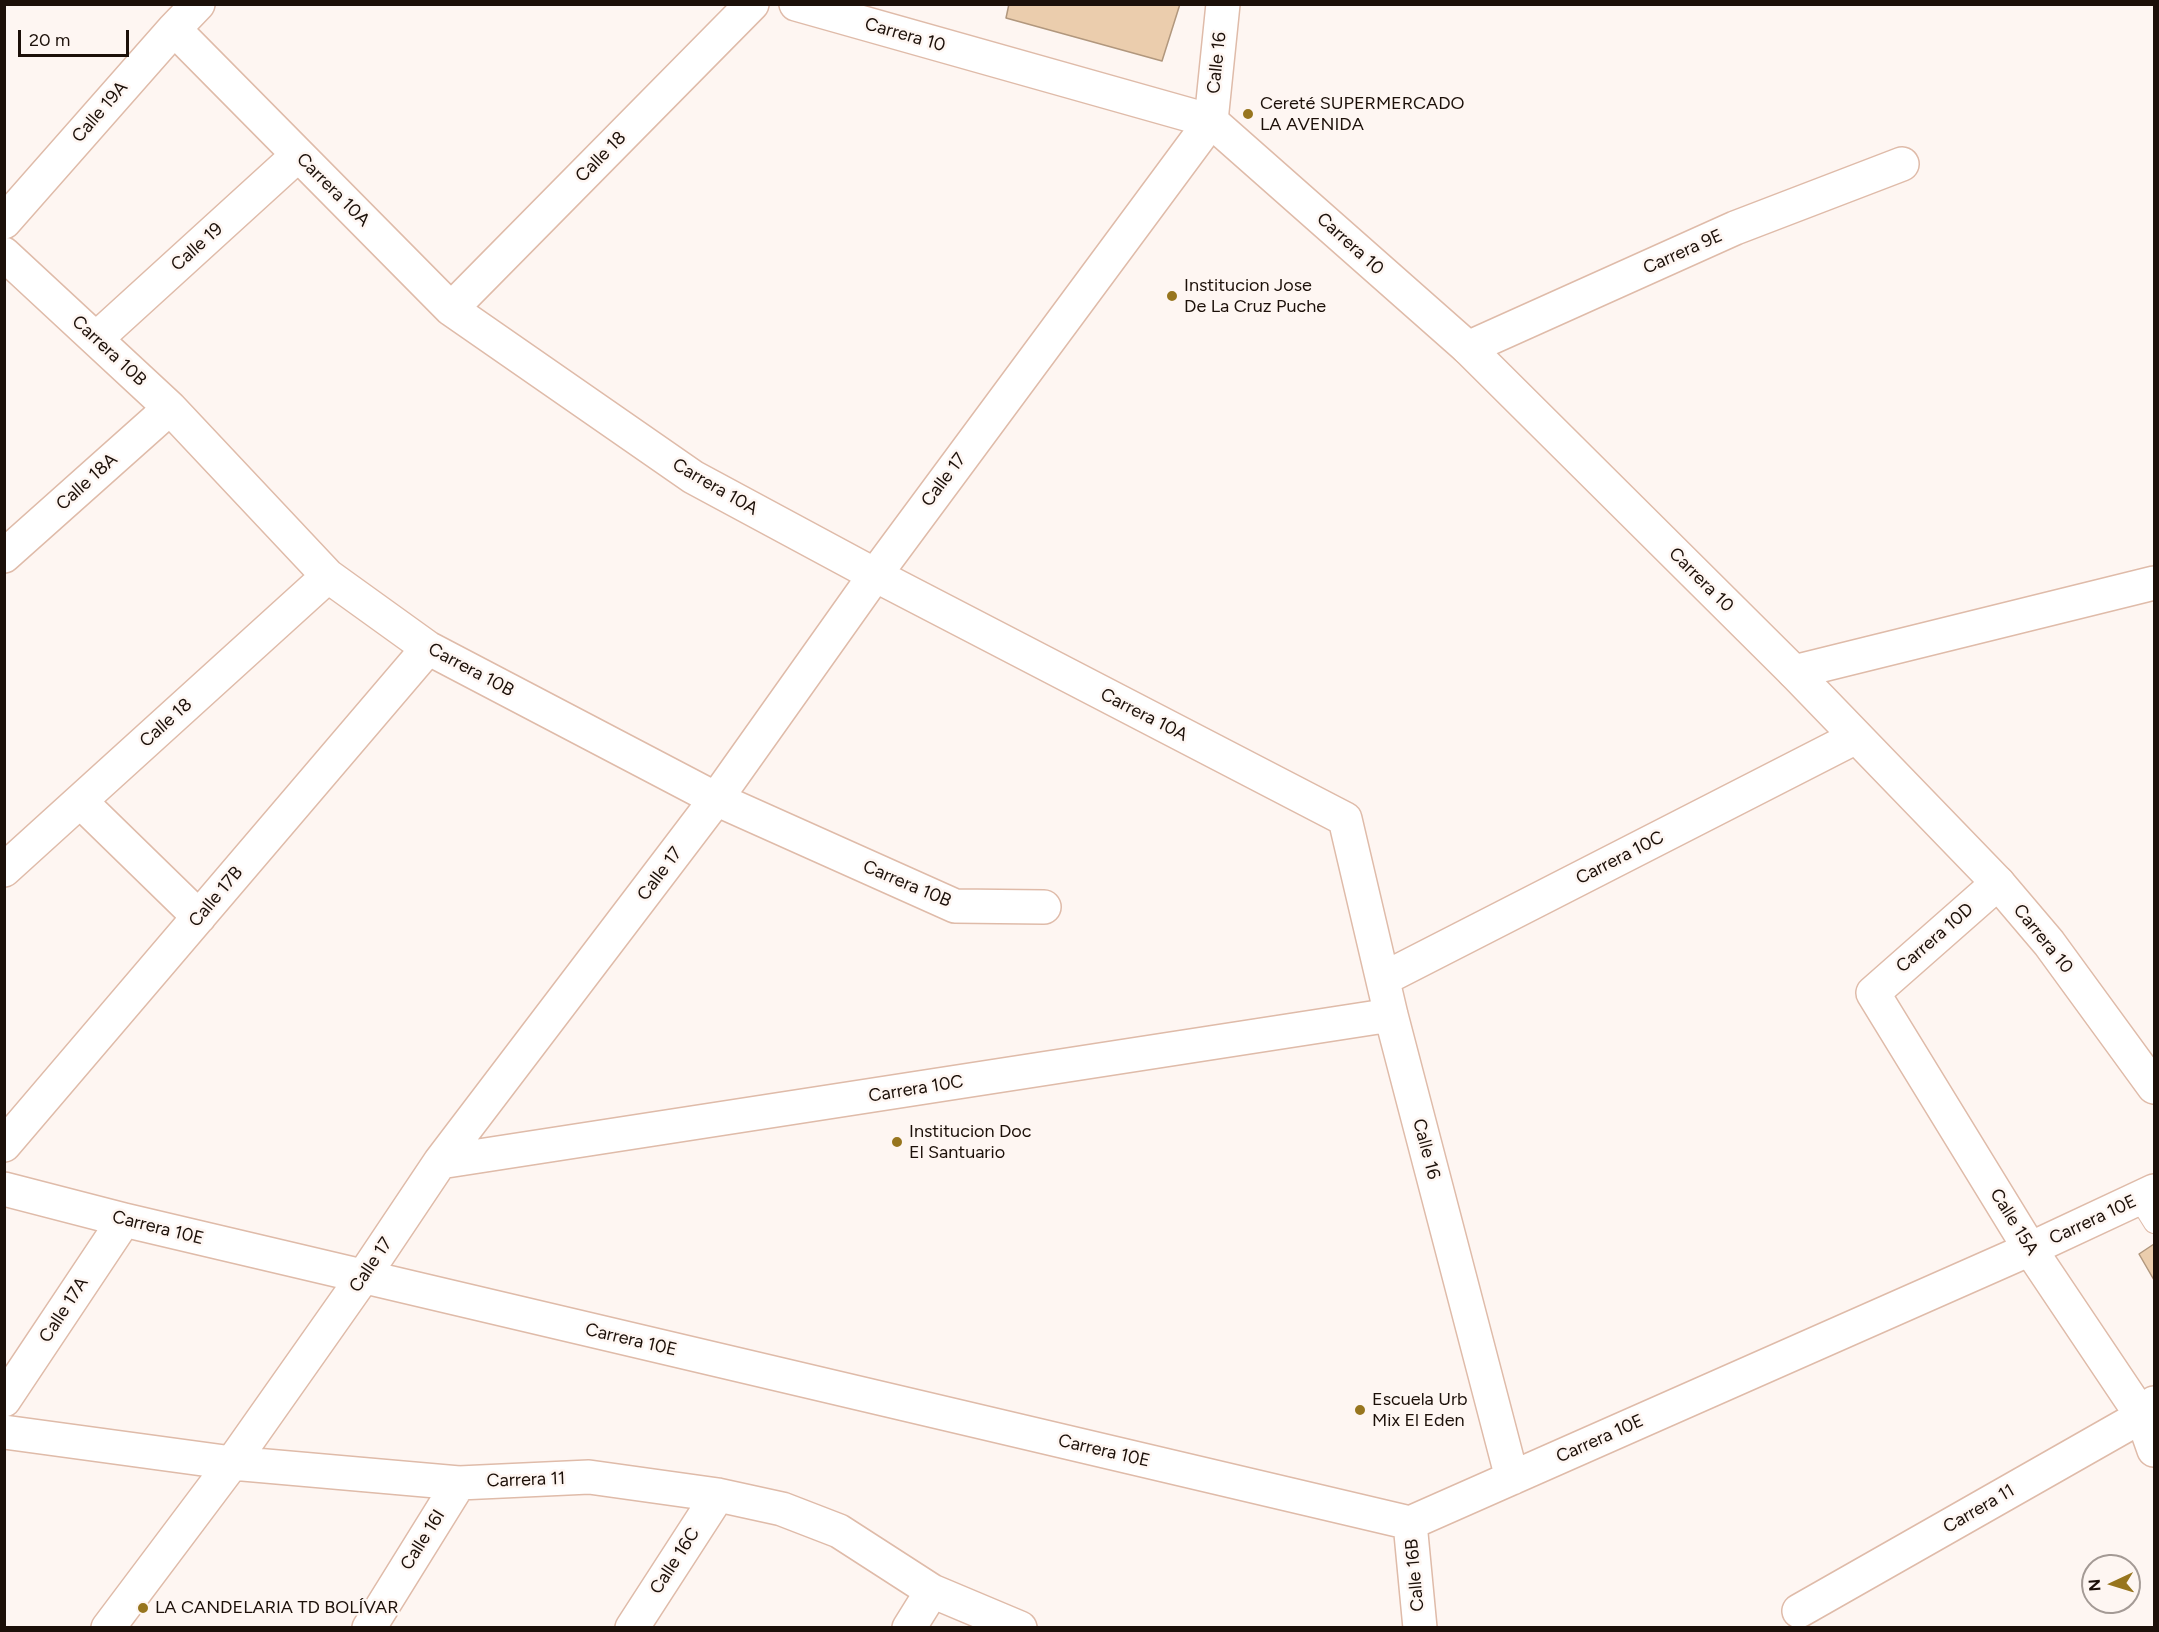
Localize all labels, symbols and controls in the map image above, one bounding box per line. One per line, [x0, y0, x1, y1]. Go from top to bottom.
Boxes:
street label: Carrera 10 [862, 13, 948, 57]
scale bar [21, 18, 132, 56]
text: 20 m [29, 29, 70, 51]
street label: Calle 16 [1203, 31, 1231, 95]
street label: Calle 19A [68, 77, 132, 147]
place label: Cereté SUPERMERCADO LA AVENIDA [1260, 93, 1465, 136]
marker: Cereté SUPERMERCADO LA AVENIDA [1241, 107, 1255, 121]
street label: Calle 18 [571, 127, 631, 187]
street label: Carrera 10A [292, 149, 374, 231]
street label: Carrera 10 [1312, 208, 1388, 280]
street label: Calle 19 [167, 218, 227, 276]
street label: Carrera 9E [1640, 225, 1726, 279]
place label: Institucion Jose De La Cruz Puche [1184, 275, 1326, 318]
marker: Institucion Jose De La Cruz Puche [1165, 289, 1179, 303]
street label: Carrera 10B [67, 311, 151, 391]
street label: Calle 18A [52, 449, 122, 515]
street label: Calle 17 [917, 449, 971, 511]
street label: Carrera 10A [668, 454, 762, 520]
street label: Carrera 10 [1664, 543, 1738, 617]
street label: Carrera 10B [425, 638, 517, 702]
street label: Carrera 10A [1097, 684, 1191, 746]
street label: Calle 18 [135, 694, 197, 752]
street label: Carrera 10C [1572, 827, 1668, 889]
street label: Calle 17 [633, 843, 687, 905]
street label: Carrera 10B [860, 856, 954, 912]
street label: Calle 17B [184, 862, 248, 932]
street label: Carrera 10D [1892, 899, 1978, 977]
street label: Carrera 10 [2009, 900, 2077, 978]
street label: Carrera 10C [867, 1071, 965, 1107]
street label: Calle 16 [1408, 1116, 1444, 1182]
place label: Institucion Doc El Santuario [909, 1121, 1032, 1164]
marker: Institucion Doc El Santuario [890, 1135, 904, 1149]
street label: Calle 15A [1985, 1185, 2043, 1259]
street label: Carrera 10E [2046, 1190, 2140, 1250]
street label: Carrera 10E [110, 1206, 206, 1250]
street label: Calle 17 [345, 1233, 397, 1297]
street label: Calle 17A [35, 1273, 93, 1347]
street label: Carrera 10E [583, 1319, 679, 1361]
place label: Escuela Urb Mix El Eden [1372, 1389, 1468, 1432]
marker: Escuela Urb Mix El Eden [1353, 1403, 1367, 1417]
street label: Carrera 10E [1553, 1410, 1647, 1468]
street label: Carrera 10E [1056, 1430, 1152, 1472]
street label: Carrera 11 [486, 1468, 566, 1492]
street label: Carrera 11 [1940, 1480, 2018, 1538]
street label: Calle 16I [396, 1506, 450, 1574]
street label: Calle 16C [646, 1524, 704, 1598]
street label: Calle 16B [1401, 1538, 1429, 1612]
north arrow [2081, 1554, 2141, 1614]
text: N [2085, 1578, 2104, 1592]
place label: LA CANDELARIA TD BOLÍVAR [155, 1597, 399, 1619]
marker: LA CANDELARIA TD BOLÍVAR [136, 1601, 150, 1615]

